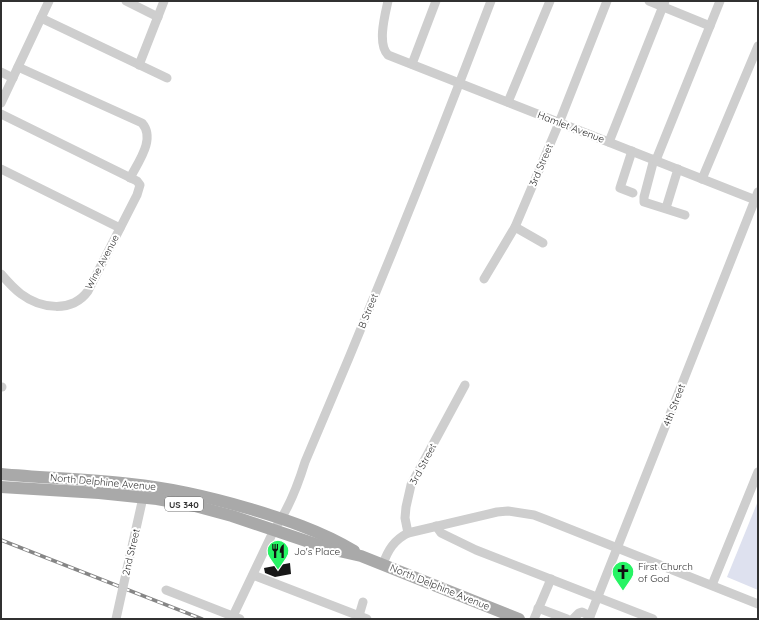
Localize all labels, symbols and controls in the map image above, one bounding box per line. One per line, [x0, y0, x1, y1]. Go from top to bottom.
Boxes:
street label: Hamlet Avenue [536, 108, 607, 146]
street label: 3rd Street [526, 141, 556, 188]
street label: Wine Avenue [82, 232, 122, 292]
street label: B Street [355, 291, 381, 330]
street label: 4th Street [660, 381, 688, 428]
street label: 3rd Street [407, 441, 440, 487]
street label: North Delphine Avenue [49, 471, 157, 493]
road number: US 340 [165, 497, 203, 511]
street label: 2nd Street [119, 527, 143, 577]
restaurant icon: Jo's Place [265, 538, 291, 571]
place label: Jo's Place [294, 545, 341, 558]
church icon: First Church of God [610, 559, 636, 592]
place label: First Church of God [638, 560, 693, 585]
street label: North Delphine Avenue [388, 561, 492, 613]

